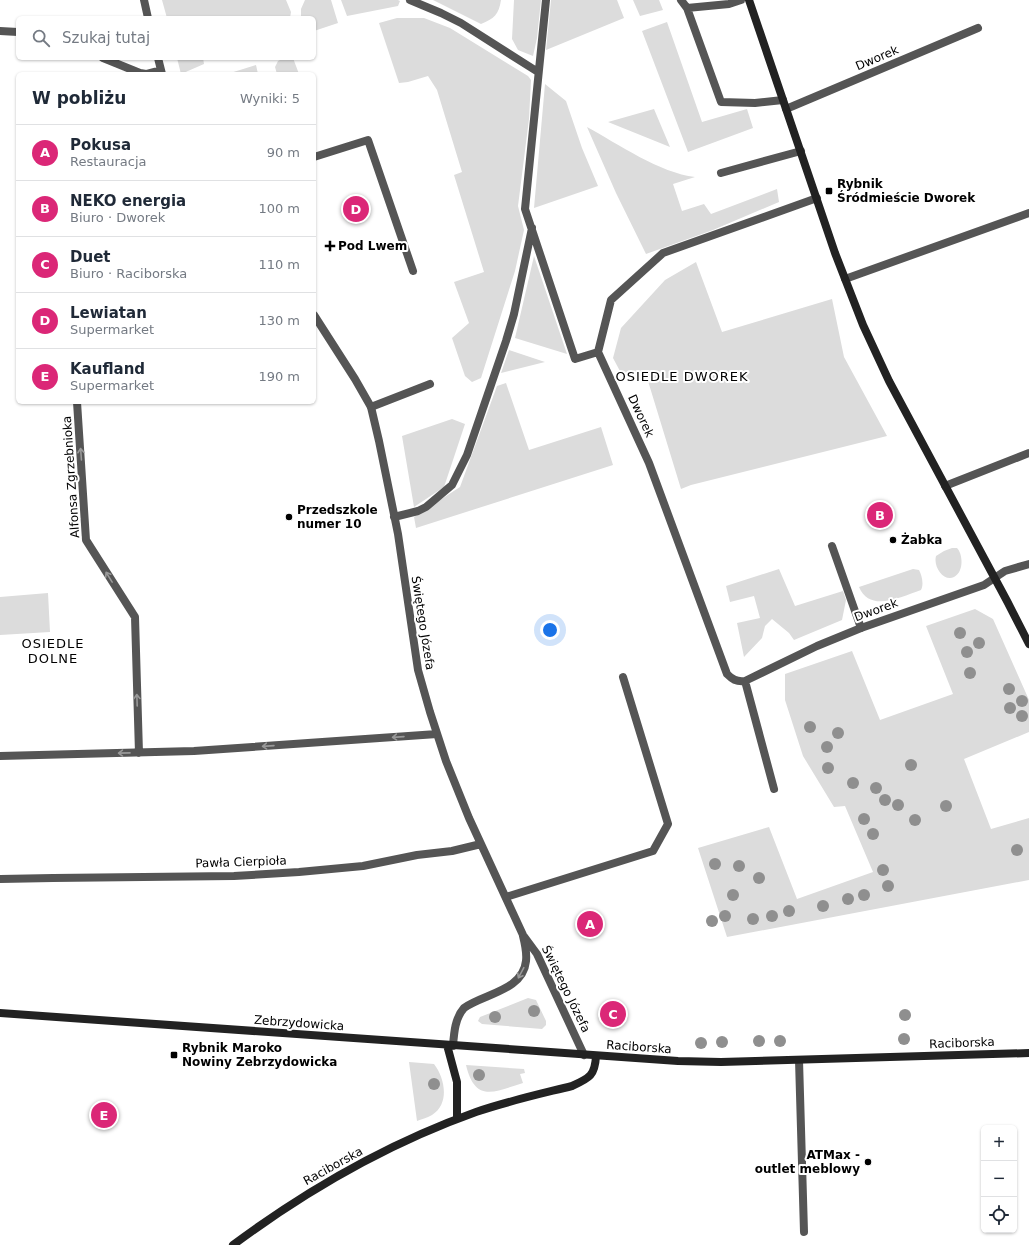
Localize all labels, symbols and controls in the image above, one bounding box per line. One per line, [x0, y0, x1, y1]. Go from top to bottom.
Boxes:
search box [16, 16, 316, 60]
icon: search [30, 27, 52, 49]
text: Szukaj tutaj [62, 29, 150, 47]
street label: Dworek [853, 43, 901, 73]
text: W pobliżu [32, 88, 126, 108]
text: Wyniki: 5 [240, 91, 300, 106]
text: Pokusa [70, 136, 131, 154]
text: A [40, 145, 50, 160]
text: 90 m [267, 145, 300, 160]
text: Restauracja [70, 154, 147, 169]
place label: Rybnik Śródmieście Dworek [837, 177, 976, 205]
marker: Rybnik Śródmieście Dworek [824, 186, 834, 196]
text: NEKO energia [70, 192, 186, 210]
pin: D [343, 194, 369, 224]
text: B [40, 201, 50, 216]
text: 100 m [258, 201, 300, 216]
text: Biuro · Dworek [70, 210, 165, 225]
place label: Pod Lwem [338, 239, 407, 253]
marker: Pod Lwem [325, 241, 335, 251]
text: Duet [70, 248, 110, 266]
text: C [40, 257, 50, 272]
text: 110 m [258, 257, 300, 272]
text: Biuro · Raciborska [70, 266, 187, 281]
text: Lewiatan [70, 304, 147, 322]
text: D [40, 313, 50, 328]
text: 130 m [258, 313, 300, 328]
text: Supermarket [70, 322, 154, 337]
text: Kaufland [70, 360, 145, 378]
text: E [41, 369, 49, 384]
text: 190 m [258, 369, 300, 384]
district label: OSIEDLE DWOREK [616, 369, 749, 384]
text: Supermarket [70, 378, 154, 393]
street label: Dworek [625, 392, 657, 440]
street label: Alfonsa Zgrzebnioka [60, 415, 82, 539]
one-way arrow [77, 448, 84, 461]
pin: B [867, 500, 893, 530]
place label: Przedszkole numer 10 [297, 503, 378, 531]
marker: Przedszkole numer 10 [284, 512, 294, 522]
place label: Żabka [901, 532, 942, 547]
marker: Żabka [888, 535, 898, 545]
one-way arrow [105, 571, 113, 583]
street label: Świętego Józefa [409, 575, 438, 671]
street label: Dworek [852, 596, 900, 624]
your location [540, 620, 560, 640]
district label: OSIEDLE DOLNE [22, 636, 85, 666]
one-way arrow [133, 694, 141, 707]
one-way arrow [392, 733, 405, 740]
one-way arrow [262, 743, 275, 750]
one-way arrow [118, 749, 131, 757]
street label: Pawła Cierpioła [195, 853, 287, 871]
pin: A [577, 909, 603, 939]
street label: Świętego Józefa [539, 943, 594, 1035]
one-way arrow [517, 966, 525, 978]
pin: C [600, 999, 626, 1029]
street label: Zebrzydowicka [253, 1013, 345, 1033]
street label: Raciborska [929, 1035, 995, 1051]
street label: Raciborska [606, 1038, 672, 1056]
place label: Rybnik Maroko Nowiny Zebrzydowicka [182, 1041, 337, 1069]
marker: Rybnik Maroko Nowiny Zebrzydowicka [169, 1050, 179, 1060]
pin: E [91, 1100, 117, 1130]
map controls [981, 1125, 1017, 1233]
button: + [981, 1125, 1017, 1161]
street label: Raciborska [301, 1144, 365, 1188]
place label: ATMax - outlet meblowy [755, 1148, 860, 1176]
marker: ATMax - outlet meblowy [863, 1157, 873, 1167]
button: − [981, 1161, 1017, 1197]
button: locate [981, 1197, 1017, 1233]

